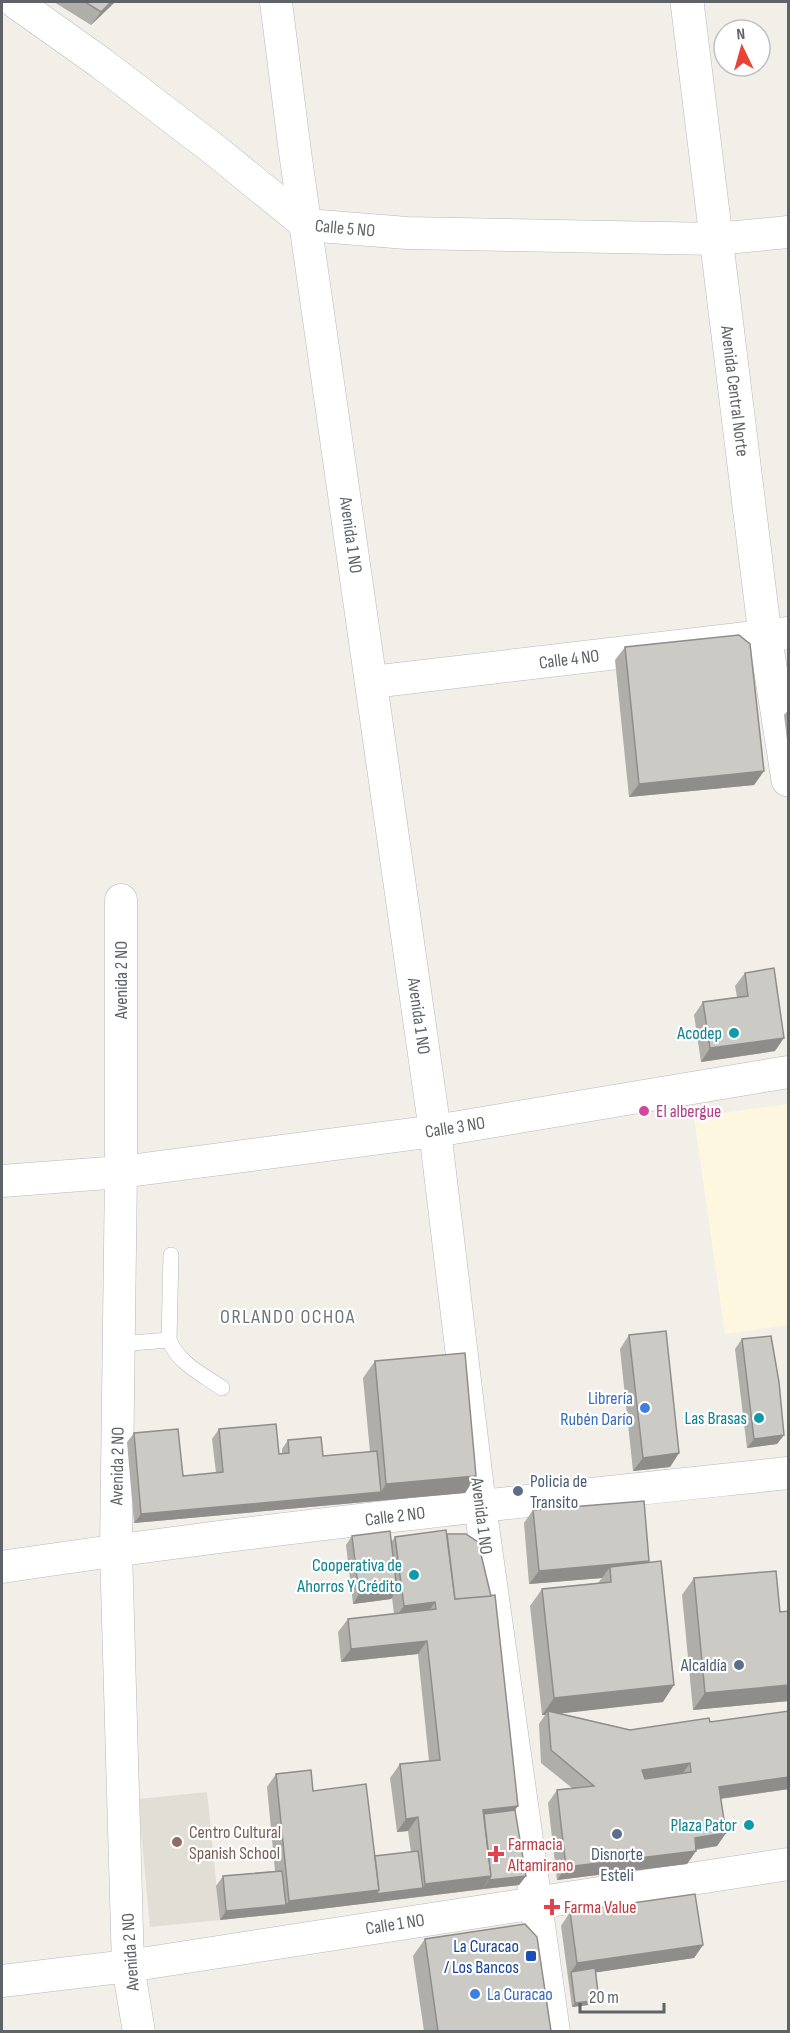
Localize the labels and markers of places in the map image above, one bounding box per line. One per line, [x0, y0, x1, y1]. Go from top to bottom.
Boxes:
place label: Acodep [676, 1023, 722, 1044]
marker: Acodep [727, 1026, 741, 1040]
place label: El albergue [656, 1101, 721, 1122]
marker: El albergue [637, 1104, 651, 1118]
place label: Librería Rubén Darío [560, 1388, 633, 1430]
marker: Librería Rubén Darío [638, 1401, 652, 1415]
place label: Las Brasas [684, 1408, 747, 1429]
marker: Las Brasas [752, 1411, 766, 1425]
place label: Policia de Transito [530, 1471, 587, 1513]
marker: Policia de Transito [511, 1484, 525, 1498]
place label: Cooperativa de Ahorros Y Crédito [296, 1555, 402, 1597]
marker: Cooperativa de Ahorros Y Crédito [407, 1568, 421, 1582]
place label: Alcaldía [680, 1655, 727, 1676]
marker: Alcaldía [732, 1658, 746, 1672]
place label: Plaza Pator [671, 1815, 737, 1836]
marker: Plaza Pator [742, 1818, 756, 1832]
place label: Centro Cultural Spanish School [189, 1822, 281, 1864]
marker: Disnorte Esteli [610, 1827, 624, 1841]
place label: Farmacia Altamirano [507, 1834, 574, 1876]
marker: Centro Cultural Spanish School [170, 1835, 184, 1849]
place label: Disnorte Esteli [591, 1844, 643, 1886]
marker: Farmacia Altamirano [489, 1847, 503, 1861]
place label: Farma Value [564, 1897, 637, 1918]
marker: Farma Value [545, 1900, 559, 1914]
place label: La Curacao / Los Bancos [444, 1936, 519, 1978]
marker: La Curacao / Los Bancos [524, 1949, 538, 1963]
place label: La Curacao [487, 1984, 553, 2005]
marker: La Curacao [468, 1987, 482, 2001]

